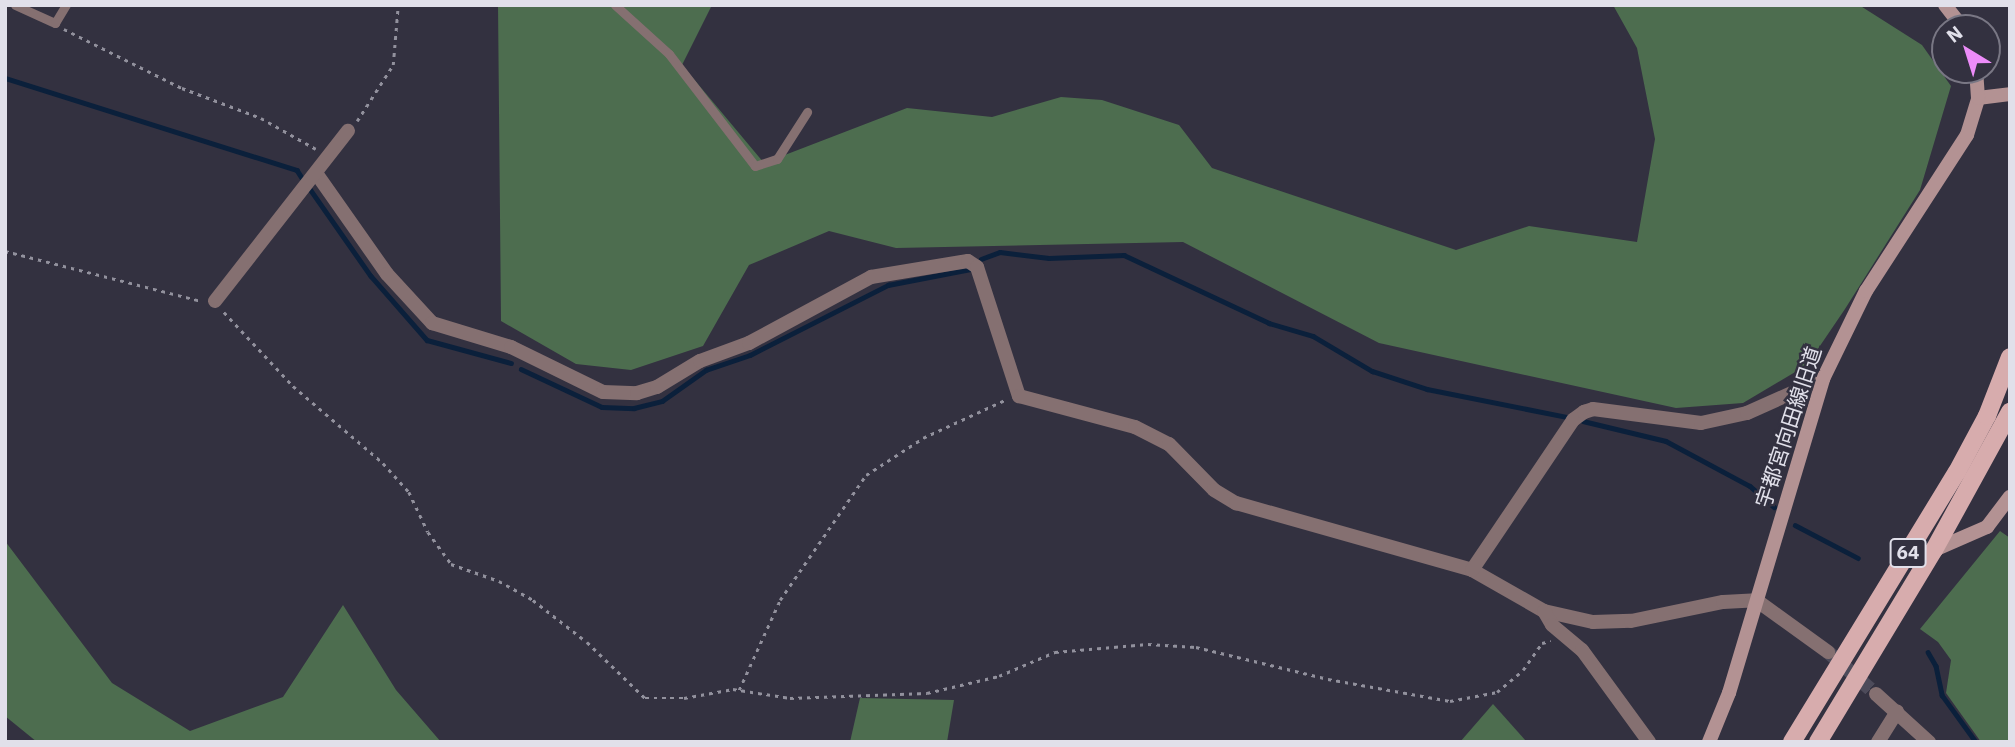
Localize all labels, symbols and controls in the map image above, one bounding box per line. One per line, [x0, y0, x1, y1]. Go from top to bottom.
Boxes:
north arrow [1931, 14, 2001, 84]
text: N [1941, 20, 1967, 48]
street label: 宇都宮向田線旧道 [1750, 343, 1826, 511]
road number: 64 [1889, 538, 1927, 568]

